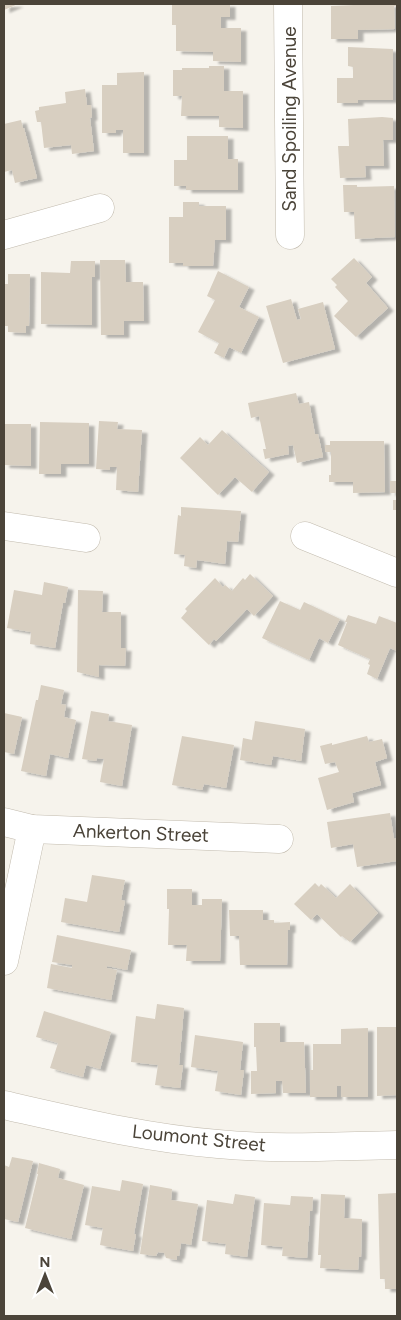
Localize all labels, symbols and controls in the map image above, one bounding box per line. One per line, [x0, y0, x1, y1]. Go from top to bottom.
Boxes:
street label: Sand Spoiling Avenue [278, 26, 301, 212]
street label: Ankerton Street [73, 819, 209, 847]
street label: Loumont Street [131, 1120, 267, 1156]
north arrow [20, 1250, 70, 1300]
text: N [40, 1254, 50, 1271]

